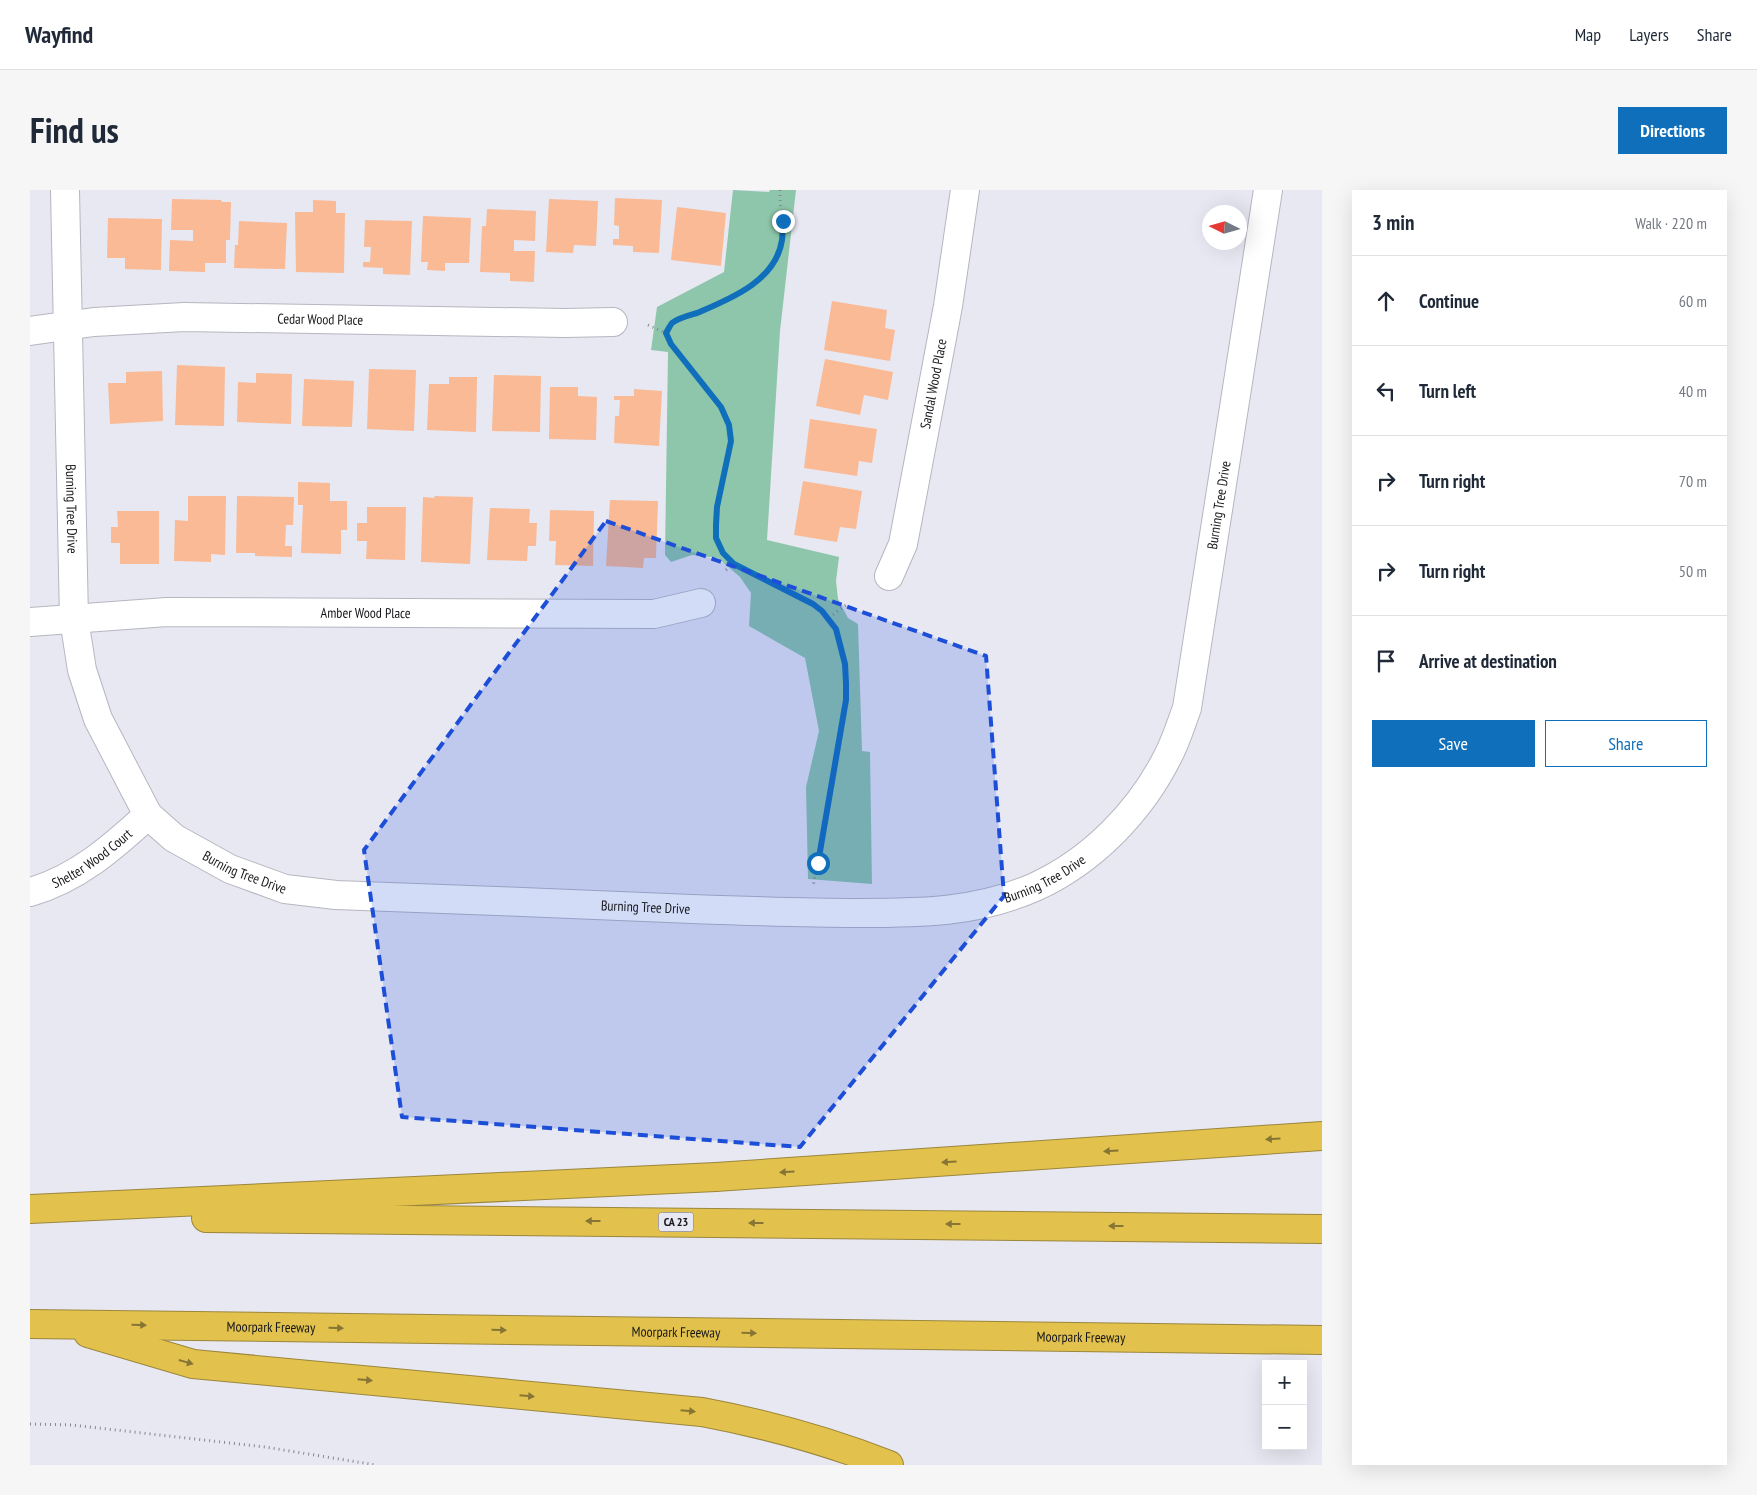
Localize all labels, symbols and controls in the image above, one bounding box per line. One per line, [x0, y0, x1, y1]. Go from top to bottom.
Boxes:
text: Wayfind [25, 19, 93, 50]
text: Map [1575, 23, 1601, 46]
text: Layers [1629, 23, 1669, 46]
text: Share [1697, 23, 1732, 46]
text: Find us [30, 107, 119, 153]
button: Directions [1618, 107, 1727, 154]
north arrow [1202, 205, 1247, 250]
text: 3 min [1372, 209, 1414, 236]
route end [772, 210, 795, 233]
text: Walk · 220 m [1635, 213, 1707, 233]
icon: ahead [1372, 287, 1400, 315]
text: Continue [1419, 289, 1479, 313]
text: 60 m [1679, 291, 1707, 311]
street label: Cedar Wood Place [277, 309, 364, 329]
street label: Sandal Wood Place [916, 337, 951, 430]
icon: left [1372, 377, 1400, 405]
text: Turn left [1419, 379, 1476, 403]
text: 40 m [1679, 381, 1707, 401]
street label: Burning Tree Drive [1203, 459, 1235, 551]
street label: Burning Tree Drive [62, 464, 82, 554]
icon: right [1372, 467, 1400, 495]
text: Turn right [1419, 469, 1485, 493]
text: 70 m [1679, 471, 1707, 491]
icon: right [1372, 557, 1400, 585]
text: Turn right [1419, 559, 1485, 583]
text: 50 m [1679, 561, 1707, 581]
street label: Amber Wood Place [321, 604, 411, 622]
icon: arrive [1372, 647, 1400, 675]
text: Arrive at destination [1419, 649, 1557, 673]
button: Save [1372, 720, 1535, 767]
button: Share [1545, 720, 1707, 767]
street label: Shelter Wood Court [49, 825, 136, 892]
street label: Burning Tree Drive [199, 847, 289, 898]
street label: Burning Tree Drive [1002, 850, 1089, 907]
route start [807, 852, 830, 875]
street label: Burning Tree Drive [601, 896, 691, 918]
one-way arrow [1265, 1136, 1281, 1144]
one-way arrow [1103, 1147, 1119, 1155]
one-way arrow [941, 1158, 957, 1166]
one-way arrow [779, 1168, 795, 1176]
road number: CA 23 [658, 1212, 694, 1232]
one-way arrow [585, 1217, 601, 1225]
one-way arrow [748, 1219, 764, 1227]
one-way arrow [945, 1220, 961, 1228]
one-way arrow [1108, 1222, 1124, 1230]
street label: Moorpark Freeway [227, 1317, 316, 1337]
one-way arrow [131, 1321, 147, 1329]
street label: Moorpark Freeway [632, 1322, 721, 1342]
one-way arrow [329, 1324, 345, 1332]
one-way arrow [491, 1326, 507, 1334]
street label: Moorpark Freeway [1036, 1327, 1126, 1347]
one-way arrow [741, 1329, 757, 1337]
one-way arrow [178, 1358, 193, 1366]
map controls [1262, 1360, 1307, 1450]
button: + [1262, 1360, 1307, 1405]
one-way arrow [357, 1377, 373, 1385]
one-way arrow [519, 1392, 535, 1400]
button: − [1262, 1405, 1307, 1450]
one-way arrow [681, 1407, 697, 1415]

